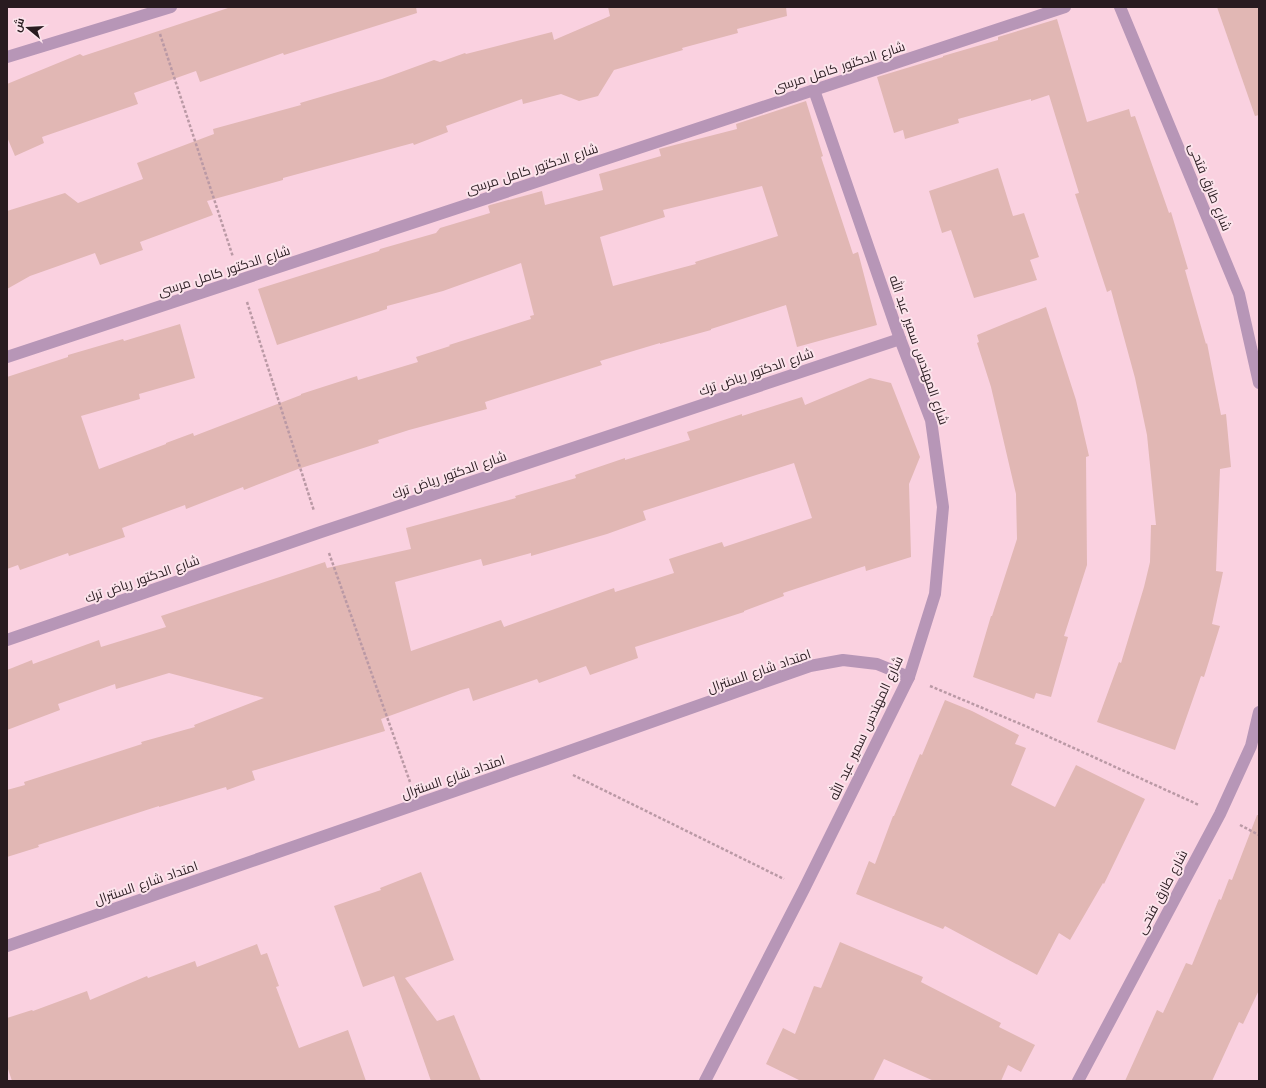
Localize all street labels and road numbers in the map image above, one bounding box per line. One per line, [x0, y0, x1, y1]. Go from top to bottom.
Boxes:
street label: شارع الدكتور كامل مرسى [771, 39, 907, 96]
street label: شارع الدكتور كامل مرسى [464, 141, 600, 198]
street label: شارع طارق فتحى [1185, 141, 1234, 233]
street label: شارع الدكتور كامل مرسى [156, 243, 292, 300]
street label: شارع المهندس سمير عبد الله [885, 273, 953, 427]
street label: شارع الدكتور رياض ترك [697, 345, 816, 400]
street label: شارع الدكتور رياض ترك [390, 448, 509, 503]
street label: شارع الدكتور رياض ترك [83, 552, 202, 607]
street label: امتداد شارع السنترال [705, 646, 813, 697]
street label: شارع المهندس سمير عبد الله [825, 653, 907, 803]
street label: امتداد شارع السنترال [399, 752, 507, 803]
street label: شارع طارق فتحى [1133, 847, 1191, 937]
street label: امتداد شارع السنترال [92, 858, 200, 909]

